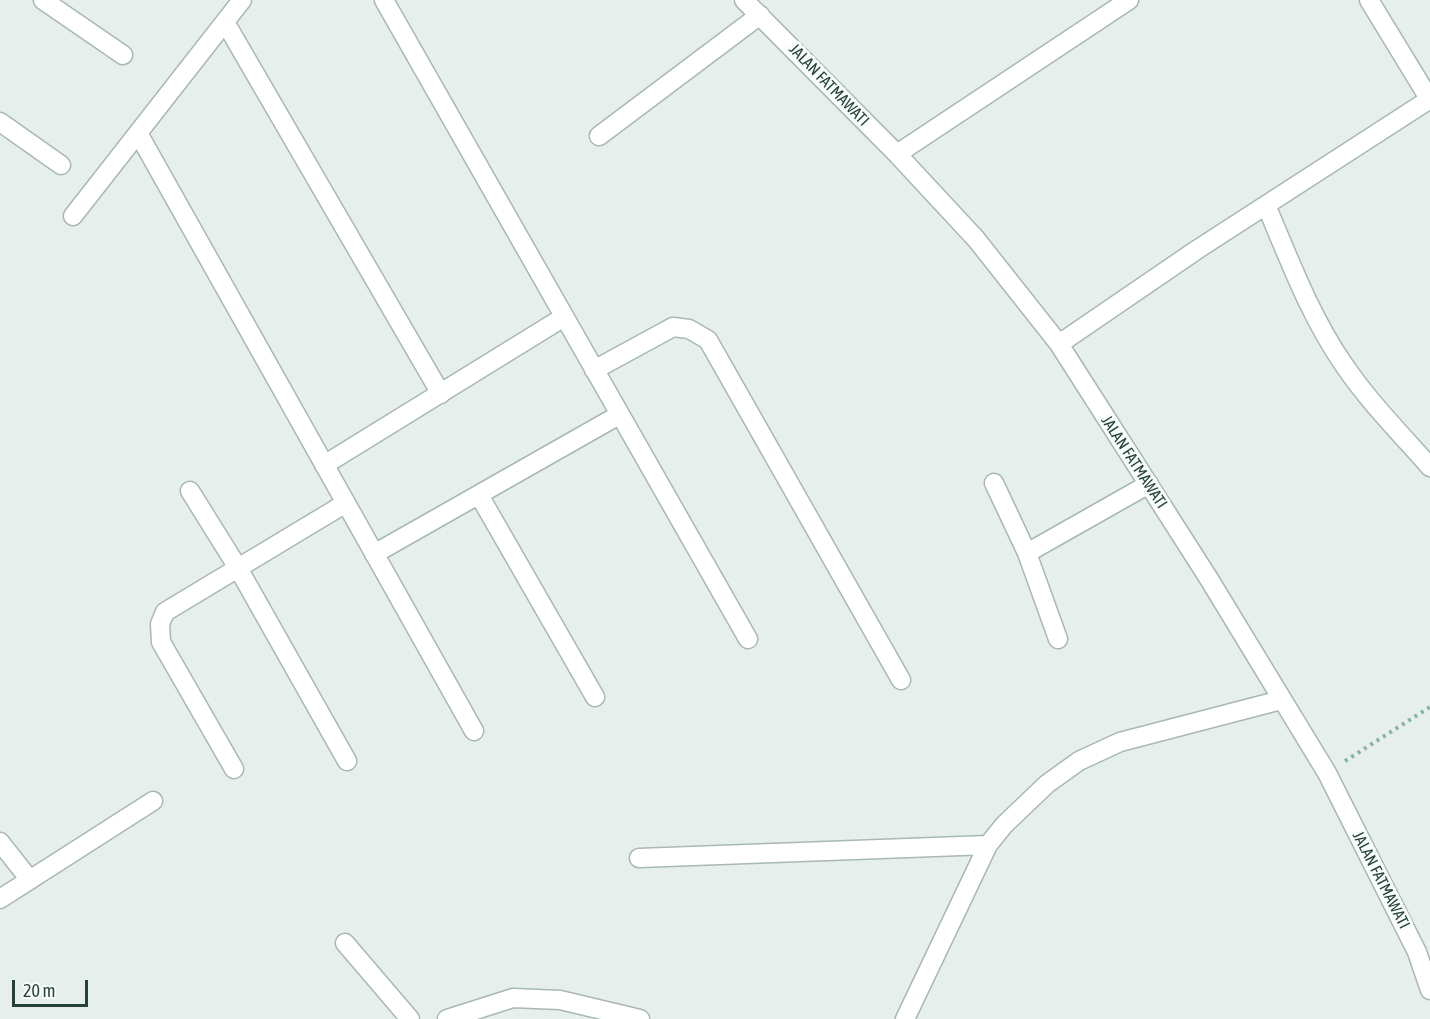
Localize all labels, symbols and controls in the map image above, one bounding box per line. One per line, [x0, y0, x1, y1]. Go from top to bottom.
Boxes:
street label: JALAN FATMAWATI [785, 40, 873, 130]
street label: JALAN FATMAWATI [1097, 412, 1171, 512]
street label: JALAN FATMAWATI [1348, 828, 1414, 932]
scale bar [15, 968, 92, 1006]
text: 20 m [23, 980, 55, 1001]

